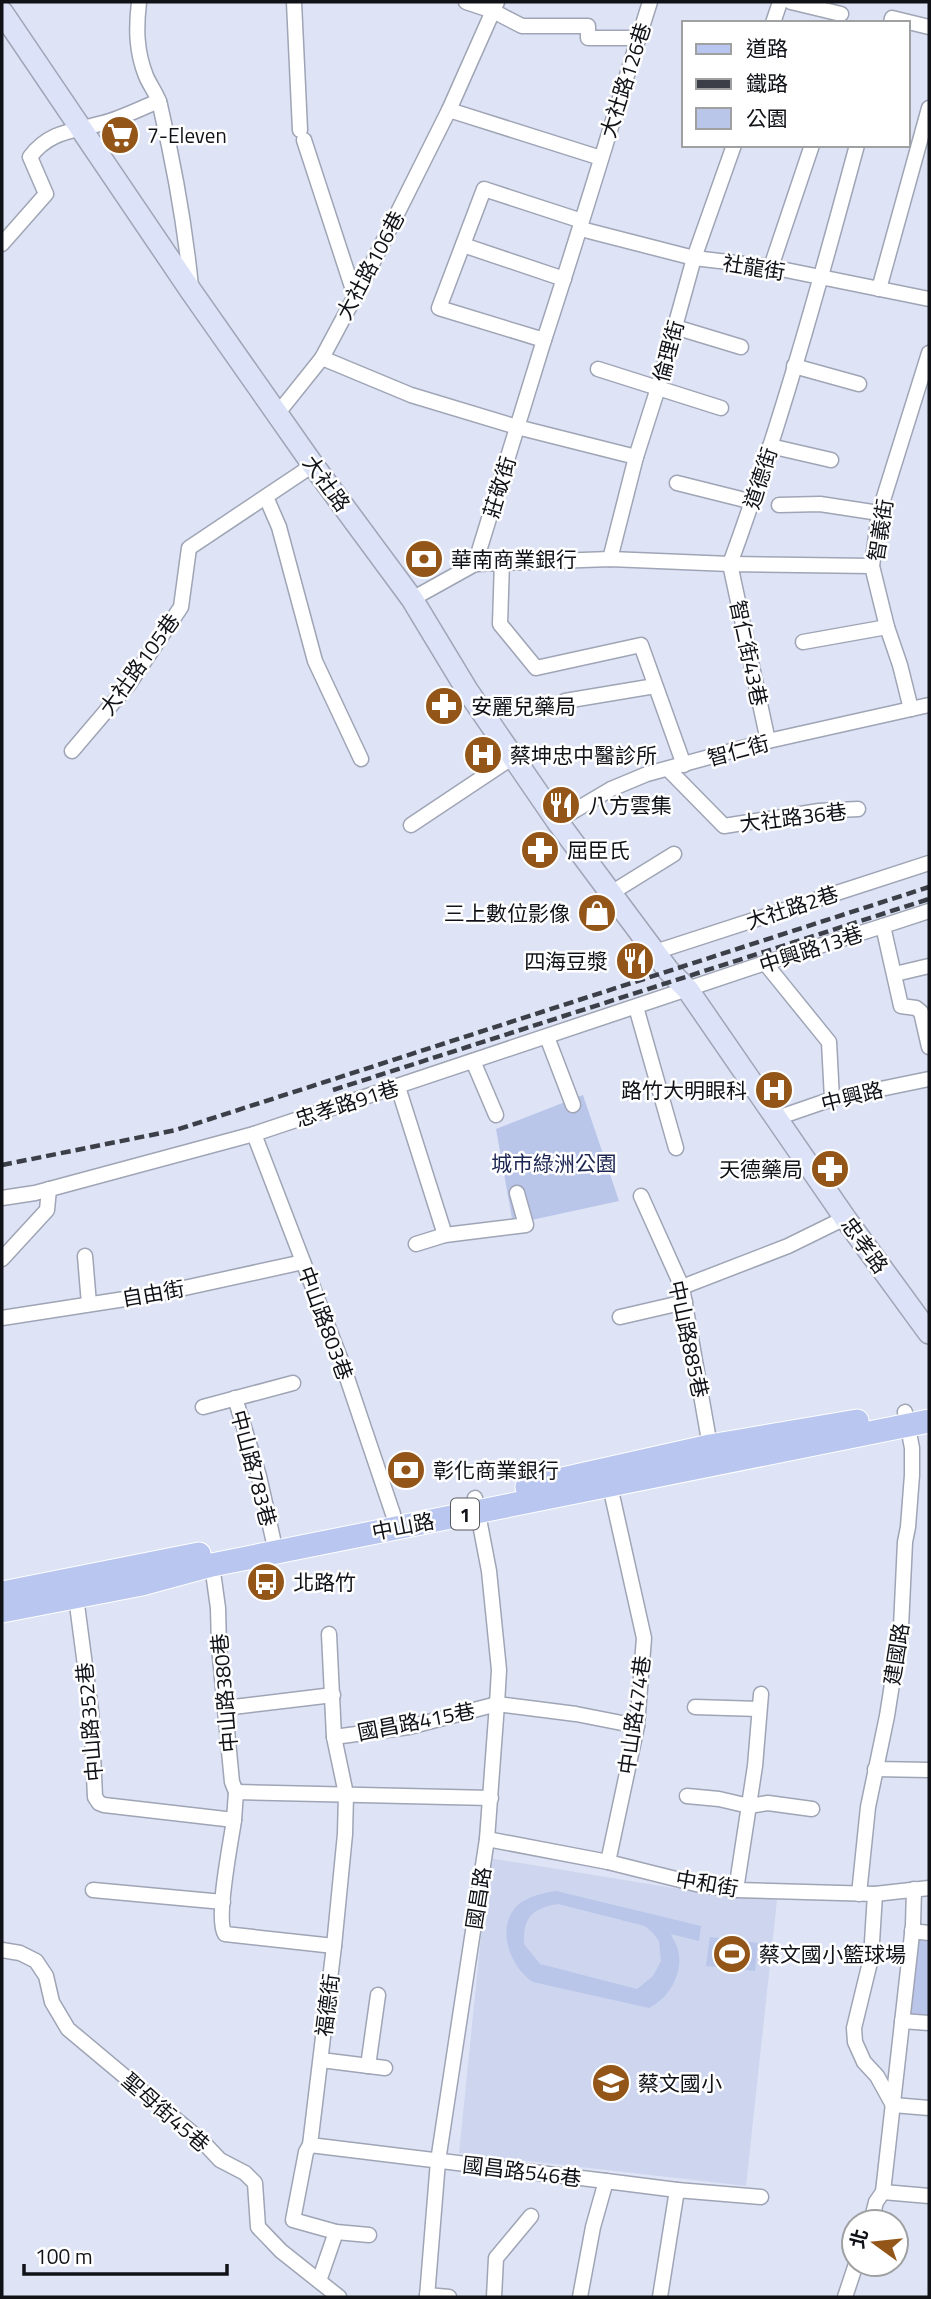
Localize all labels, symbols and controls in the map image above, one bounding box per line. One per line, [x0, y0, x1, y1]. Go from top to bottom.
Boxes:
street label: 大社路126巷 [591, 18, 659, 142]
legend [682, 21, 910, 147]
text: 道路 [746, 32, 788, 64]
text: 鐵路 [746, 67, 788, 99]
text: 公園 [746, 102, 788, 134]
supermarket icon: 7-Eleven [99, 114, 141, 156]
place label: 7-Eleven [147, 119, 227, 151]
street label: 大社路106巷 [328, 205, 412, 325]
street label: 社龍街 [720, 246, 788, 288]
street label: 倫理街 [644, 316, 692, 386]
street label: 道德街 [735, 443, 785, 513]
street label: 大社路 [296, 448, 358, 518]
street label: 莊敬街 [474, 452, 524, 522]
street label: 智義街 [859, 496, 901, 564]
bank icon: 華南商業銀行 [403, 538, 445, 580]
place label: 華南商業銀行 [451, 543, 577, 575]
street label: 智仁街43巷 [722, 597, 776, 709]
street label: 大社路105巷 [91, 606, 187, 722]
pharmacy icon: 安麗兒藥局 [423, 685, 465, 727]
place label: 安麗兒藥局 [471, 690, 576, 722]
street label: 智仁街 [703, 726, 773, 774]
hospital icon: 蔡坤忠中醫診所 [462, 734, 504, 776]
place label: 蔡坤忠中醫診所 [510, 739, 657, 771]
restaurant icon: 八方雲集 [540, 784, 582, 826]
place label: 八方雲集 [588, 789, 672, 821]
street label: 大社路36巷 [738, 795, 848, 839]
pharmacy icon: 屈臣氏 [519, 829, 561, 871]
place label: 屈臣氏 [567, 834, 630, 866]
street label: 大社路2巷 [742, 877, 842, 937]
shop icon: 三上數位影像 [576, 892, 618, 934]
place label: 三上數位影像 [444, 897, 570, 929]
street label: 中興路13巷 [755, 917, 867, 981]
restaurant icon: 四海豆漿 [614, 940, 656, 982]
place label: 四海豆漿 [524, 945, 608, 977]
hospital icon: 路竹大明眼科 [753, 1069, 795, 1111]
street label: 忠孝路91巷 [291, 1071, 403, 1135]
street label: 中興路 [818, 1073, 886, 1119]
place label: 路竹大明眼科 [621, 1074, 747, 1106]
park label: 城市綠洲公園 [491, 1147, 617, 1179]
pharmacy icon: 天德藥局 [809, 1148, 851, 1190]
place label: 天德藥局 [719, 1153, 803, 1185]
street label: 忠孝路 [834, 1210, 896, 1280]
street label: 中山路803巷 [291, 1261, 361, 1385]
street label: 自由街 [119, 1272, 187, 1314]
street label: 中山路885巷 [661, 1277, 717, 1401]
street label: 中山路783巷 [223, 1406, 285, 1530]
bank icon: 彰化商業銀行 [385, 1449, 427, 1491]
place label: 彰化商業銀行 [433, 1454, 559, 1486]
road number: 1 [451, 1498, 479, 1530]
street label: 中山路 [369, 1504, 437, 1548]
bus stop icon: 北路竹 [245, 1561, 287, 1603]
place label: 北路竹 [293, 1566, 356, 1598]
street label: 建國路 [875, 1620, 917, 1688]
street label: 中山路380巷 [203, 1632, 245, 1754]
street label: 中山路474巷 [610, 1654, 658, 1776]
street label: 中山路352巷 [68, 1661, 110, 1783]
street label: 國昌路415巷 [354, 1694, 478, 1748]
street label: 中和街 [673, 1862, 741, 1904]
street label: 國昌路 [457, 1864, 499, 1932]
sports icon: 蔡文國小籃球場 [711, 1933, 753, 1975]
place label: 蔡文國小籃球場 [759, 1938, 906, 1970]
street label: 福德街 [307, 1972, 347, 2038]
school or university icon: 蔡文國小 [590, 2062, 632, 2104]
street label: 聖母街45巷 [115, 2065, 217, 2159]
place label: 蔡文國小 [638, 2067, 722, 2099]
street label: 國昌路546巷 [461, 2148, 583, 2194]
north arrow [840, 2208, 910, 2278]
text: 北 [842, 2226, 875, 2251]
scale bar [24, 2232, 228, 2276]
text: 100 m [35, 2240, 92, 2272]

